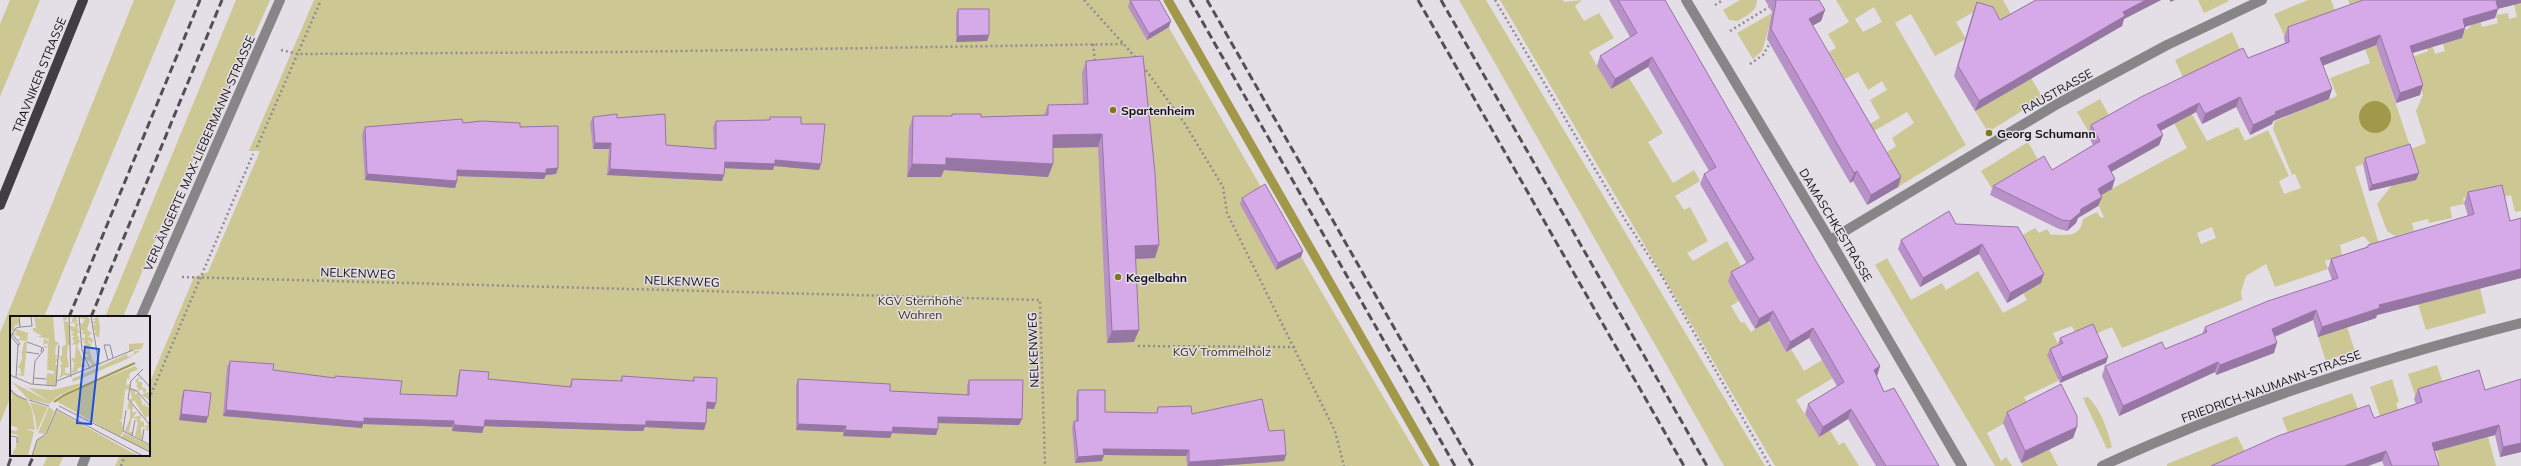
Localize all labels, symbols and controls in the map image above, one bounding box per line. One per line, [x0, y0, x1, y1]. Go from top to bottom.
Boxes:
street label: TRAVNIKER STRASSE [9, 15, 69, 135]
street label: VERLÄNGERTE MAX-LIEBERMANN-STRASSE [140, 33, 258, 273]
street label: RAUSTRASSE [2019, 65, 2095, 117]
place label: Spartenheim [1121, 103, 1195, 118]
marker: Spartenheim [1108, 105, 1118, 115]
place label: Georg Schumann [1997, 126, 2096, 141]
marker: Georg Schumann [1984, 128, 1994, 138]
street label: DAMASCHKESTRASSE [1796, 166, 1876, 284]
street label: NELKENWEG [320, 264, 396, 282]
place label: Kegelbahn [1126, 270, 1187, 285]
street label: NELKENWEG [644, 272, 720, 290]
marker: Kegelbahn [1113, 272, 1123, 282]
park label: KGV Sternhöhe Wahren [878, 293, 962, 322]
street label: NELKENWEG [1024, 312, 1042, 388]
inset map [10, 316, 150, 456]
park label: KGV Trommelholz [1173, 344, 1271, 359]
street label: FRIEDRICH-NAUMANN-STRASSE [2179, 346, 2363, 426]

